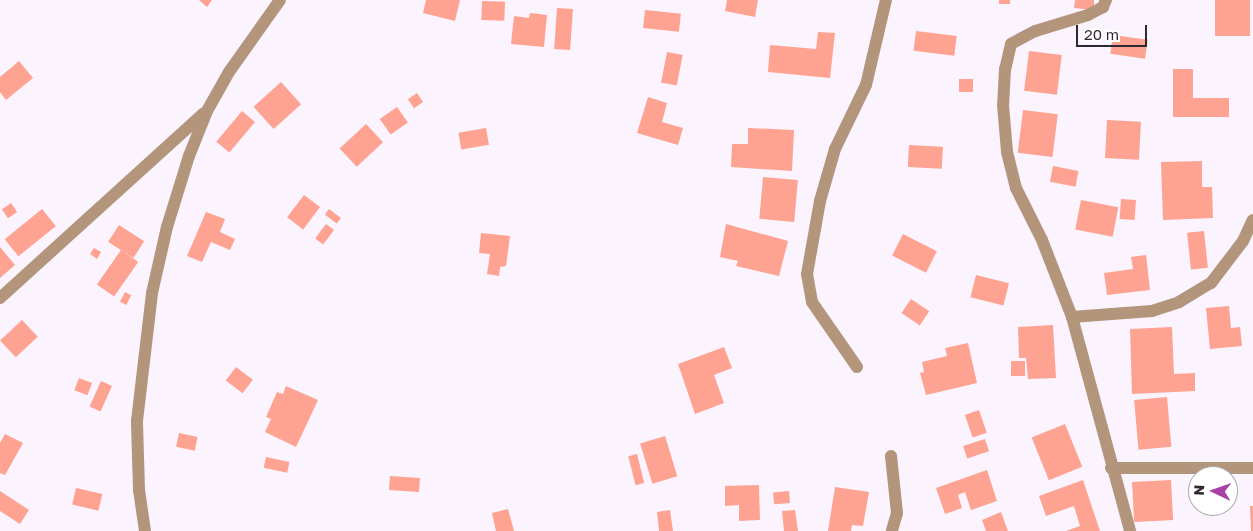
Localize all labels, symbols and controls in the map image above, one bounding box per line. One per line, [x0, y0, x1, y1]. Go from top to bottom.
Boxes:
scale bar [1078, 15, 1149, 47]
text: 20 m [1084, 25, 1119, 43]
north arrow [1188, 466, 1238, 516]
text: N [1190, 484, 1207, 496]

